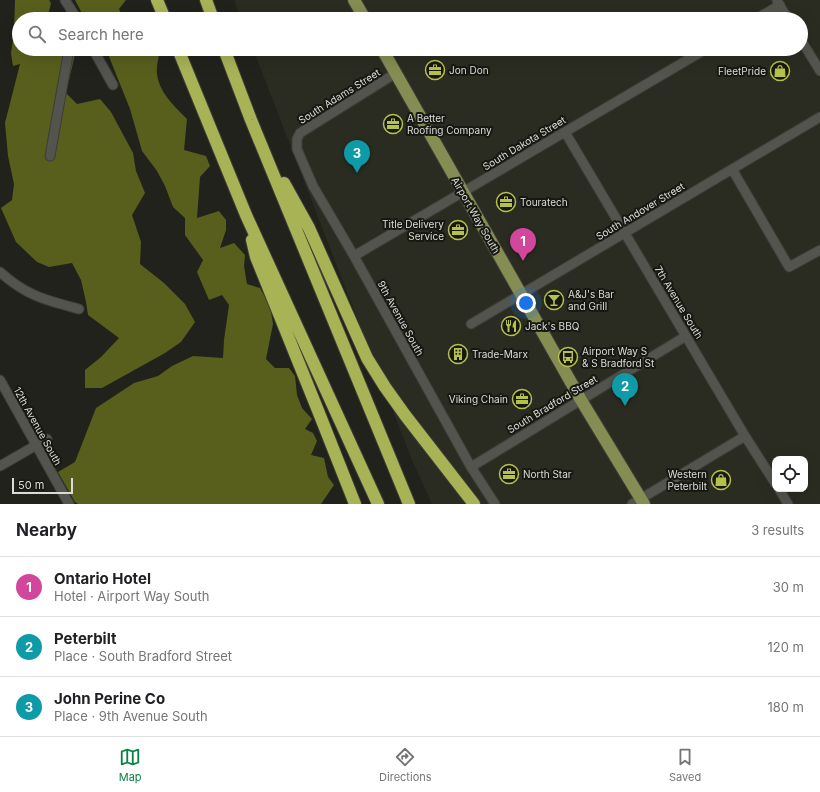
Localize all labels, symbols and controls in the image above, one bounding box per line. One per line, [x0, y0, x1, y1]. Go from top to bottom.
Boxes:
search box [12, 12, 808, 56]
icon: search [26, 23, 48, 45]
text: Search here [58, 25, 144, 44]
office icon: Jon Don [424, 59, 446, 81]
shop icon: FleetPride [769, 60, 791, 82]
place label: Jon Don [449, 64, 489, 76]
place label: FleetPride [718, 65, 766, 77]
street label: South Adams Street [296, 66, 383, 126]
place label: A Better Roofing Company [407, 112, 492, 136]
office icon: A Better Roofing Company [382, 113, 404, 135]
street label: South Dakota Street [480, 113, 568, 172]
pin: 3 [344, 140, 370, 173]
street label: Airport Way South [449, 175, 503, 255]
street label: South Andover Street [594, 179, 687, 242]
office icon: Touratech [495, 191, 517, 213]
place label: Touratech [520, 196, 568, 208]
place label: Title Delivery Service [382, 218, 444, 242]
office icon: Title Delivery Service [447, 219, 469, 241]
pin: 1 [510, 228, 536, 261]
street label: 7th Avenue South [652, 263, 706, 341]
street label: 9th Avenue South [375, 278, 427, 358]
place label: A&J's Bar and Grill [568, 288, 614, 312]
bar icon: A&J's Bar and Grill [543, 289, 565, 311]
your location [516, 293, 536, 313]
restaurant icon: Jack's BBQ [500, 315, 522, 337]
place label: Jack's BBQ [525, 320, 580, 332]
building icon: Trade-Marx [447, 343, 469, 365]
place label: Airport Way S & S Bradford St [582, 345, 655, 369]
bus stop icon: Airport Way S & S Bradford St [557, 346, 579, 368]
place label: Trade-Marx [472, 348, 528, 360]
street label: South Bradford Street [505, 372, 600, 436]
pin: 2 [612, 373, 638, 406]
street label: 12th Avenue South [12, 385, 65, 467]
office icon: Viking Chain [511, 388, 533, 410]
place label: Viking Chain [449, 393, 508, 405]
map controls [772, 456, 808, 492]
button: locate [772, 456, 808, 492]
office icon: North Star [498, 463, 520, 485]
place label: North Star [523, 468, 572, 480]
place label: Western Peterbilt [668, 468, 708, 492]
shop icon: Western Peterbilt [710, 469, 732, 491]
scale bar [12, 476, 73, 495]
text: 50 m [18, 478, 44, 492]
text: Nearby [16, 520, 77, 540]
text: 3 results [751, 522, 804, 538]
text: Ontario Hotel [54, 569, 151, 588]
text: 1 [26, 579, 32, 595]
text: 30 m [773, 579, 804, 595]
text: Hotel · Airport Way South [54, 588, 209, 604]
text: Peterbilt [54, 629, 116, 648]
text: 2 [25, 639, 33, 655]
text: 120 m [768, 639, 804, 655]
text: Place · South Bradford Street [54, 648, 232, 664]
text: John Perine Co [54, 689, 165, 708]
text: 3 [25, 699, 33, 715]
text: 180 m [767, 699, 804, 715]
text: Place · 9th Avenue South [54, 708, 208, 724]
tab: Map [119, 746, 142, 784]
tab: Directions [379, 746, 432, 784]
tab: Saved [669, 746, 701, 784]

